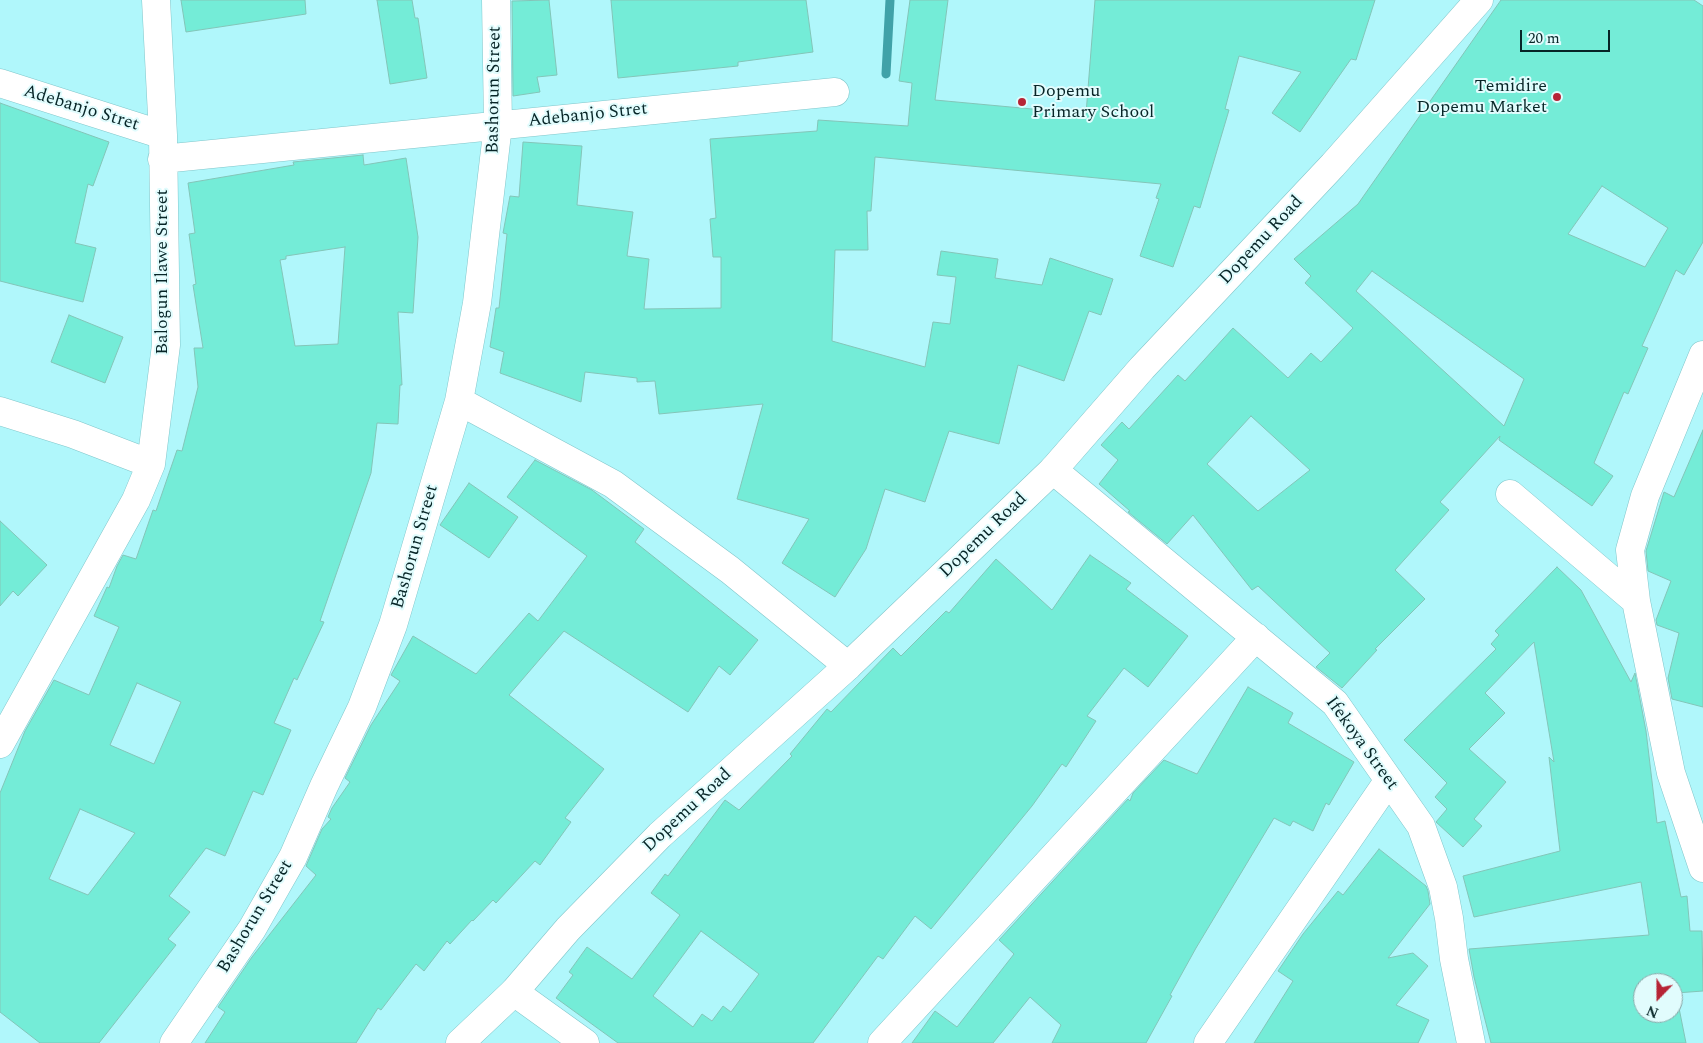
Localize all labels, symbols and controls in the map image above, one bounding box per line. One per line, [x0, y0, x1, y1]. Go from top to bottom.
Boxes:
scale bar [1523, 20, 1613, 52]
street label: Bashorun Street [483, 26, 507, 154]
text: 20 m [1528, 27, 1560, 50]
place label: Temidire Dopemu Market [1416, 76, 1547, 118]
street label: Adebanjo Stret [21, 81, 141, 137]
place label: Dopemu Primary School [1032, 81, 1154, 124]
marker: Temidire Dopemu Market [1551, 91, 1563, 103]
marker: Dopemu Primary School [1016, 96, 1028, 108]
street label: Adebanjo Stret [527, 99, 649, 133]
street label: Balogun Ilawe Street [152, 189, 174, 355]
street label: Dopemu Road [1215, 192, 1309, 290]
street label: Bashorun Street [388, 482, 444, 612]
street label: Dopemu Road [936, 489, 1032, 583]
street label: Ifekoya Street [1320, 693, 1402, 795]
street label: Dopemu Road [639, 764, 737, 858]
street label: Bashorun Street [214, 857, 298, 977]
north arrow [1633, 973, 1683, 1023]
text: N [1643, 1000, 1662, 1023]

